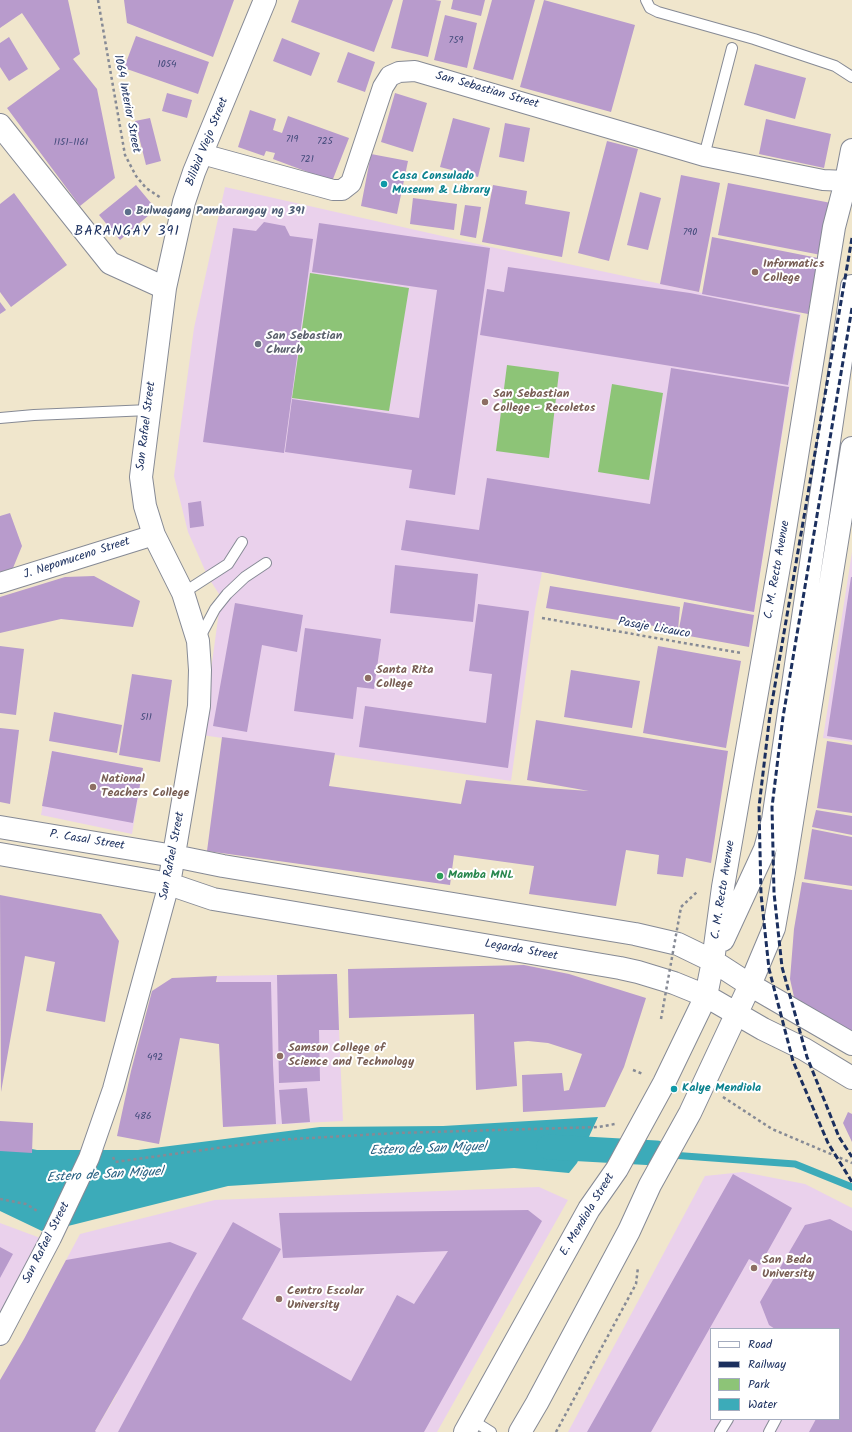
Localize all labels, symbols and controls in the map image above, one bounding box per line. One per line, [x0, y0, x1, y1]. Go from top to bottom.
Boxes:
house number: 759 [449, 35, 463, 47]
street label: 1064 Interior Street [109, 54, 143, 154]
house number: 1054 [157, 59, 177, 71]
street label: San Sebastian Street [434, 69, 540, 113]
street label: Bilibid Viejo Street [184, 95, 232, 189]
house number: 719 [286, 134, 298, 146]
house number: 725 [317, 136, 333, 148]
house number: 1151-1161 [54, 137, 88, 149]
house number: 721 [300, 154, 314, 166]
place label: Casa Consulado Museum & Library [392, 170, 490, 198]
marker: Casa Consulado Museum & Library [379, 179, 389, 189]
place label: Bulwagang Pambarangay ng 391 [136, 205, 305, 219]
marker: Bulwagang Pambarangay ng 391 [123, 207, 133, 217]
district label: BARANGAY 391 [74, 225, 180, 241]
house number: 790 [683, 227, 697, 239]
place label: Informatics College [763, 258, 824, 286]
marker: Informatics College [750, 267, 760, 277]
place label: San Sebastian Church [266, 330, 342, 358]
marker: San Sebastian Church [253, 339, 263, 349]
street label: San Rafael Street [134, 381, 160, 471]
place label: San Sebastian College - Recoletos [493, 388, 595, 416]
marker: San Sebastian College - Recoletos [480, 397, 490, 407]
street label: C. M. Recto Avenue [762, 520, 794, 620]
street label: J. Nepomuceno Street [22, 535, 132, 583]
street label: Pasaje Licauco [617, 616, 691, 642]
place label: Santa Rita College [376, 664, 433, 692]
marker: Santa Rita College [363, 673, 373, 683]
house number: 511 [140, 712, 152, 724]
place label: National Teachers College [101, 773, 189, 801]
marker: National Teachers College [88, 782, 98, 792]
street label: San Rafael Street [157, 811, 189, 901]
street label: P. Casal Street [48, 828, 126, 854]
street label: C. M. Recto Avenue [709, 840, 739, 940]
place label: Mamba MNL [448, 869, 514, 883]
marker: Mamba MNL [435, 871, 445, 881]
street label: Legarda Street [483, 937, 559, 965]
place label: Samson College of Science and Technology [288, 1042, 414, 1070]
marker: Samson College of Science and Technology [275, 1051, 285, 1061]
house number: 492 [147, 1052, 163, 1064]
place label: Kalye Mendiola [682, 1082, 761, 1096]
marker: Kalye Mendiola [669, 1084, 679, 1094]
house number: 486 [134, 1111, 152, 1123]
water label: Estero de San Miguel [369, 1140, 487, 1160]
water label: Estero de San Miguel [46, 1165, 164, 1187]
street label: E. Mendiola Street [558, 1171, 618, 1259]
street label: San Rafael Street [20, 1200, 74, 1286]
place label: San Beda University [762, 1254, 815, 1282]
marker: San Beda University [749, 1263, 759, 1273]
place label: Centro Escolar University [287, 1285, 364, 1313]
marker: Centro Escolar University [274, 1294, 284, 1304]
legend [710, 1328, 840, 1420]
text: Road [748, 1335, 772, 1354]
text: Railway [748, 1355, 786, 1374]
text: Park [748, 1375, 770, 1394]
text: Water [748, 1395, 777, 1414]

